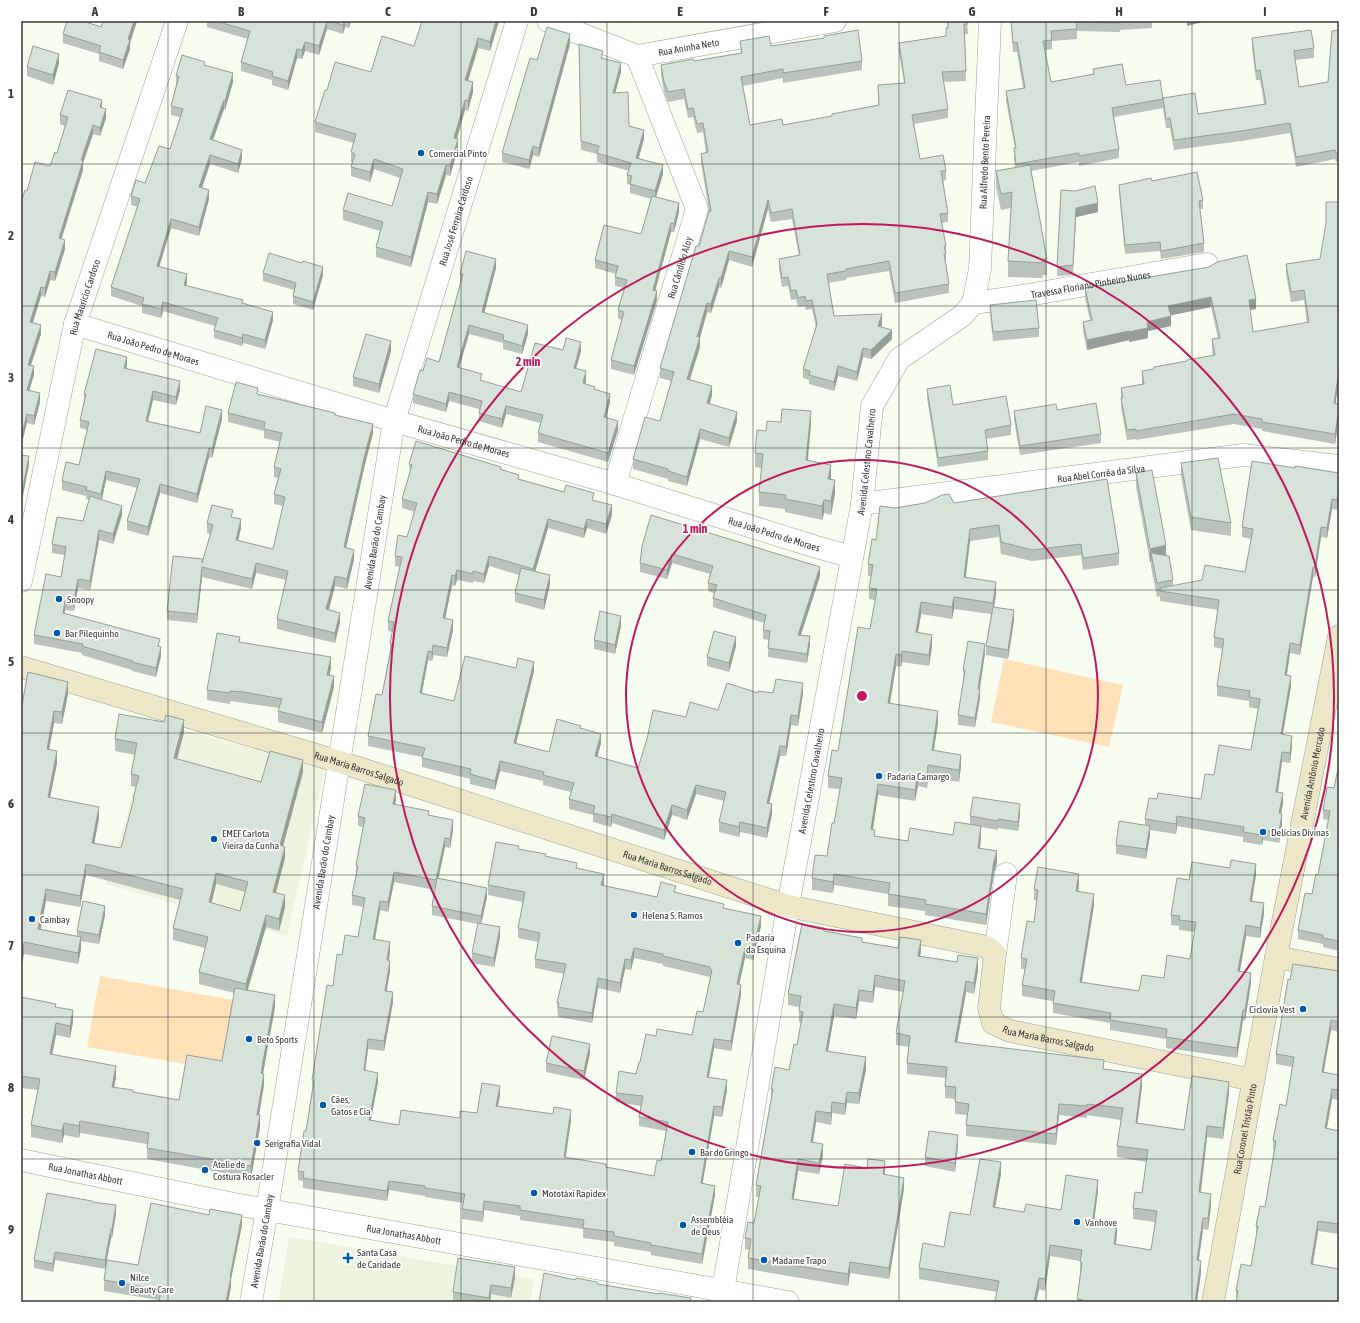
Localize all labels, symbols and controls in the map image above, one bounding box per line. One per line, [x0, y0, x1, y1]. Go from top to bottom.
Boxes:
text: A [91, 4, 99, 19]
text: B [238, 4, 245, 19]
text: C [385, 4, 391, 19]
text: D [530, 4, 538, 19]
text: E [677, 4, 683, 19]
text: F [823, 4, 829, 19]
text: G [969, 4, 976, 19]
text: H [1115, 4, 1123, 19]
text: I [1263, 4, 1267, 19]
street label: Rua Aninha Neto [657, 37, 720, 58]
text: 1 [8, 86, 14, 101]
street label: Rua Alfredo Bento Pereira [977, 115, 992, 209]
marker: Comercial Pinto [416, 148, 426, 158]
place label: Comercial Pinto [429, 148, 487, 159]
street label: Rua José Ferreira Cardoso [437, 175, 475, 267]
text: 2 [8, 228, 14, 243]
street label: Rua Cândido Aloy [666, 235, 694, 300]
street label: Rua Maurício Cardoso [68, 258, 102, 336]
street label: Travessa Floriano Pinheiro Nunes [1030, 269, 1152, 301]
street label: Rua João Pedro de Moraes [106, 329, 201, 368]
text: 2 min [516, 355, 540, 369]
text: 3 [8, 370, 14, 385]
street label: Avenida Celestino Cavalheiro [855, 408, 878, 516]
street label: Rua João Pedro de Moraes [416, 423, 511, 460]
street label: Rua Abel Corrêa da Silva [1057, 463, 1146, 485]
street label: Avenida Barão do Cambay [362, 494, 388, 590]
text: 4 [7, 512, 14, 527]
street label: Rua João Pedro de Moraes [727, 515, 821, 554]
text: 1 min [683, 522, 707, 536]
marker: Snoopy [54, 594, 64, 604]
place label: Snoopy [67, 594, 94, 605]
marker: Bar Pilequinho [52, 628, 62, 638]
place label: Bar Pilequinho [65, 628, 119, 639]
text: 5 [8, 654, 14, 669]
centre of rings [855, 689, 869, 703]
street label: Avenida Antônio Mercado [1298, 726, 1327, 820]
street label: Avenida Celestino Cavalheiro [796, 727, 827, 835]
street label: Rua Maria Barros Salgado [313, 750, 405, 788]
marker: Padaria Camargo [874, 771, 884, 781]
place label: Padaria Camargo [887, 771, 950, 782]
text: 6 [8, 796, 14, 811]
street label: Avenida Barão do Cambay [311, 814, 337, 910]
marker: Delícias Divinas [1258, 827, 1268, 837]
place label: Delícias Divinas [1271, 827, 1329, 838]
place label: EMEF Carlota Vieira da Cunha [222, 828, 280, 851]
marker: EMEF Carlota Vieira da Cunha [209, 834, 219, 844]
street label: Rua Maria Barros Salgado [622, 848, 714, 887]
marker: Helena S. Ramos [629, 910, 639, 920]
place label: Helena S. Ramos [642, 910, 703, 921]
marker: Cambay [27, 914, 37, 924]
place label: Cambay [40, 914, 70, 925]
place label: Padaria da Esquina [746, 932, 786, 955]
text: 7 [8, 938, 14, 953]
marker: Padaria da Esquina [733, 938, 743, 948]
place label: Ciclovia Vest [1249, 1004, 1295, 1015]
marker: Ciclovia Vest [1298, 1004, 1308, 1014]
street label: Rua Maria Barros Salgado [1001, 1023, 1095, 1054]
marker: Beto Sports [244, 1034, 254, 1044]
place label: Beto Sports [257, 1034, 298, 1045]
text: 8 [8, 1080, 14, 1095]
street label: Rua Coronel Tristão Pinto [1231, 1083, 1259, 1175]
place label: Cães, Gatos e Cia [331, 1094, 371, 1117]
marker: Cães, Gatos e Cia [318, 1100, 328, 1110]
marker: Serigrafia Vidal [252, 1138, 262, 1148]
place label: Serigrafia Vidal [265, 1138, 321, 1149]
marker: Bar do Gringo [687, 1147, 697, 1157]
place label: Bar do Gringo [700, 1147, 749, 1158]
place label: Atelie de Costura Rosacler [213, 1159, 275, 1182]
street label: Rua Jonathas Abbott [47, 1161, 124, 1187]
marker: Atelie de Costura Rosacler [200, 1165, 210, 1175]
marker: Mototáxi Rapidex [529, 1188, 539, 1198]
place label: Mototáxi Rapidex [542, 1188, 606, 1199]
street label: Avenida Barão do Cambay [249, 1193, 275, 1289]
place label: Assembléia de Deus [691, 1214, 734, 1237]
marker: Vanhove [1072, 1217, 1082, 1227]
place label: Vanhove [1085, 1217, 1118, 1228]
marker: Assembléia de Deus [678, 1220, 688, 1230]
text: 9 [8, 1222, 14, 1237]
street label: Rua Jonathas Abbott [366, 1223, 442, 1247]
place label: Santa Casa de Caridade [357, 1247, 401, 1270]
marker: Santa Casa de Caridade [342, 1252, 354, 1264]
marker: Madame Trapo [759, 1255, 769, 1265]
place label: Madame Trapo [772, 1255, 827, 1266]
place label: Nilce Beauty Care [130, 1272, 174, 1295]
marker: Nilce Beauty Care [117, 1278, 127, 1288]

